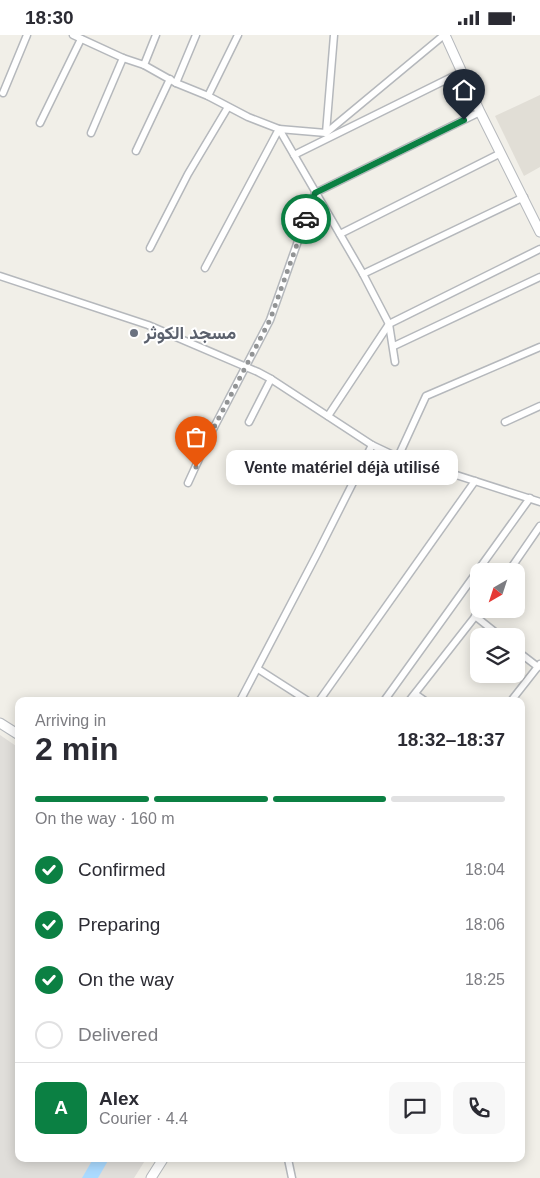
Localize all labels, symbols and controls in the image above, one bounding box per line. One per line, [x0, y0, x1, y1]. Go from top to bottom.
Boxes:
text: 18:30 [25, 7, 74, 28]
pin [443, 69, 485, 120]
icon: home [450, 76, 478, 104]
courier [281, 194, 331, 244]
icon: car [292, 205, 320, 233]
place label: مسجد الكوثر [143, 323, 236, 344]
marker: مسجد الكوثر [128, 327, 140, 339]
pin [175, 416, 217, 467]
icon: bag [182, 423, 210, 451]
callout: Vente matériel déjà utilisé [226, 449, 458, 485]
text: Vente matériel déjà utilisé [244, 459, 440, 476]
north arrow [470, 563, 525, 617]
map controls [470, 563, 525, 683]
button: layers [470, 628, 525, 683]
text: Arriving in [35, 712, 106, 729]
text: 18:32–18:37 [397, 729, 505, 750]
text: 2 min [35, 731, 119, 767]
text: On the way · 160 m [35, 810, 175, 827]
icon: check [35, 856, 63, 884]
text: Confirmed [78, 859, 166, 880]
text: 18:04 [465, 861, 505, 878]
icon: check [35, 911, 63, 939]
text: Preparing [78, 914, 160, 935]
text: 18:06 [465, 916, 505, 933]
icon: check [35, 966, 63, 994]
text: On the way [78, 969, 174, 990]
text: 18:25 [465, 971, 505, 988]
text: Delivered [78, 1024, 158, 1045]
button: chat [389, 1082, 441, 1134]
button: phone [453, 1082, 505, 1134]
text: Alex [99, 1088, 139, 1109]
text: A [54, 1097, 68, 1118]
text: Courier · 4.4 [99, 1110, 188, 1127]

